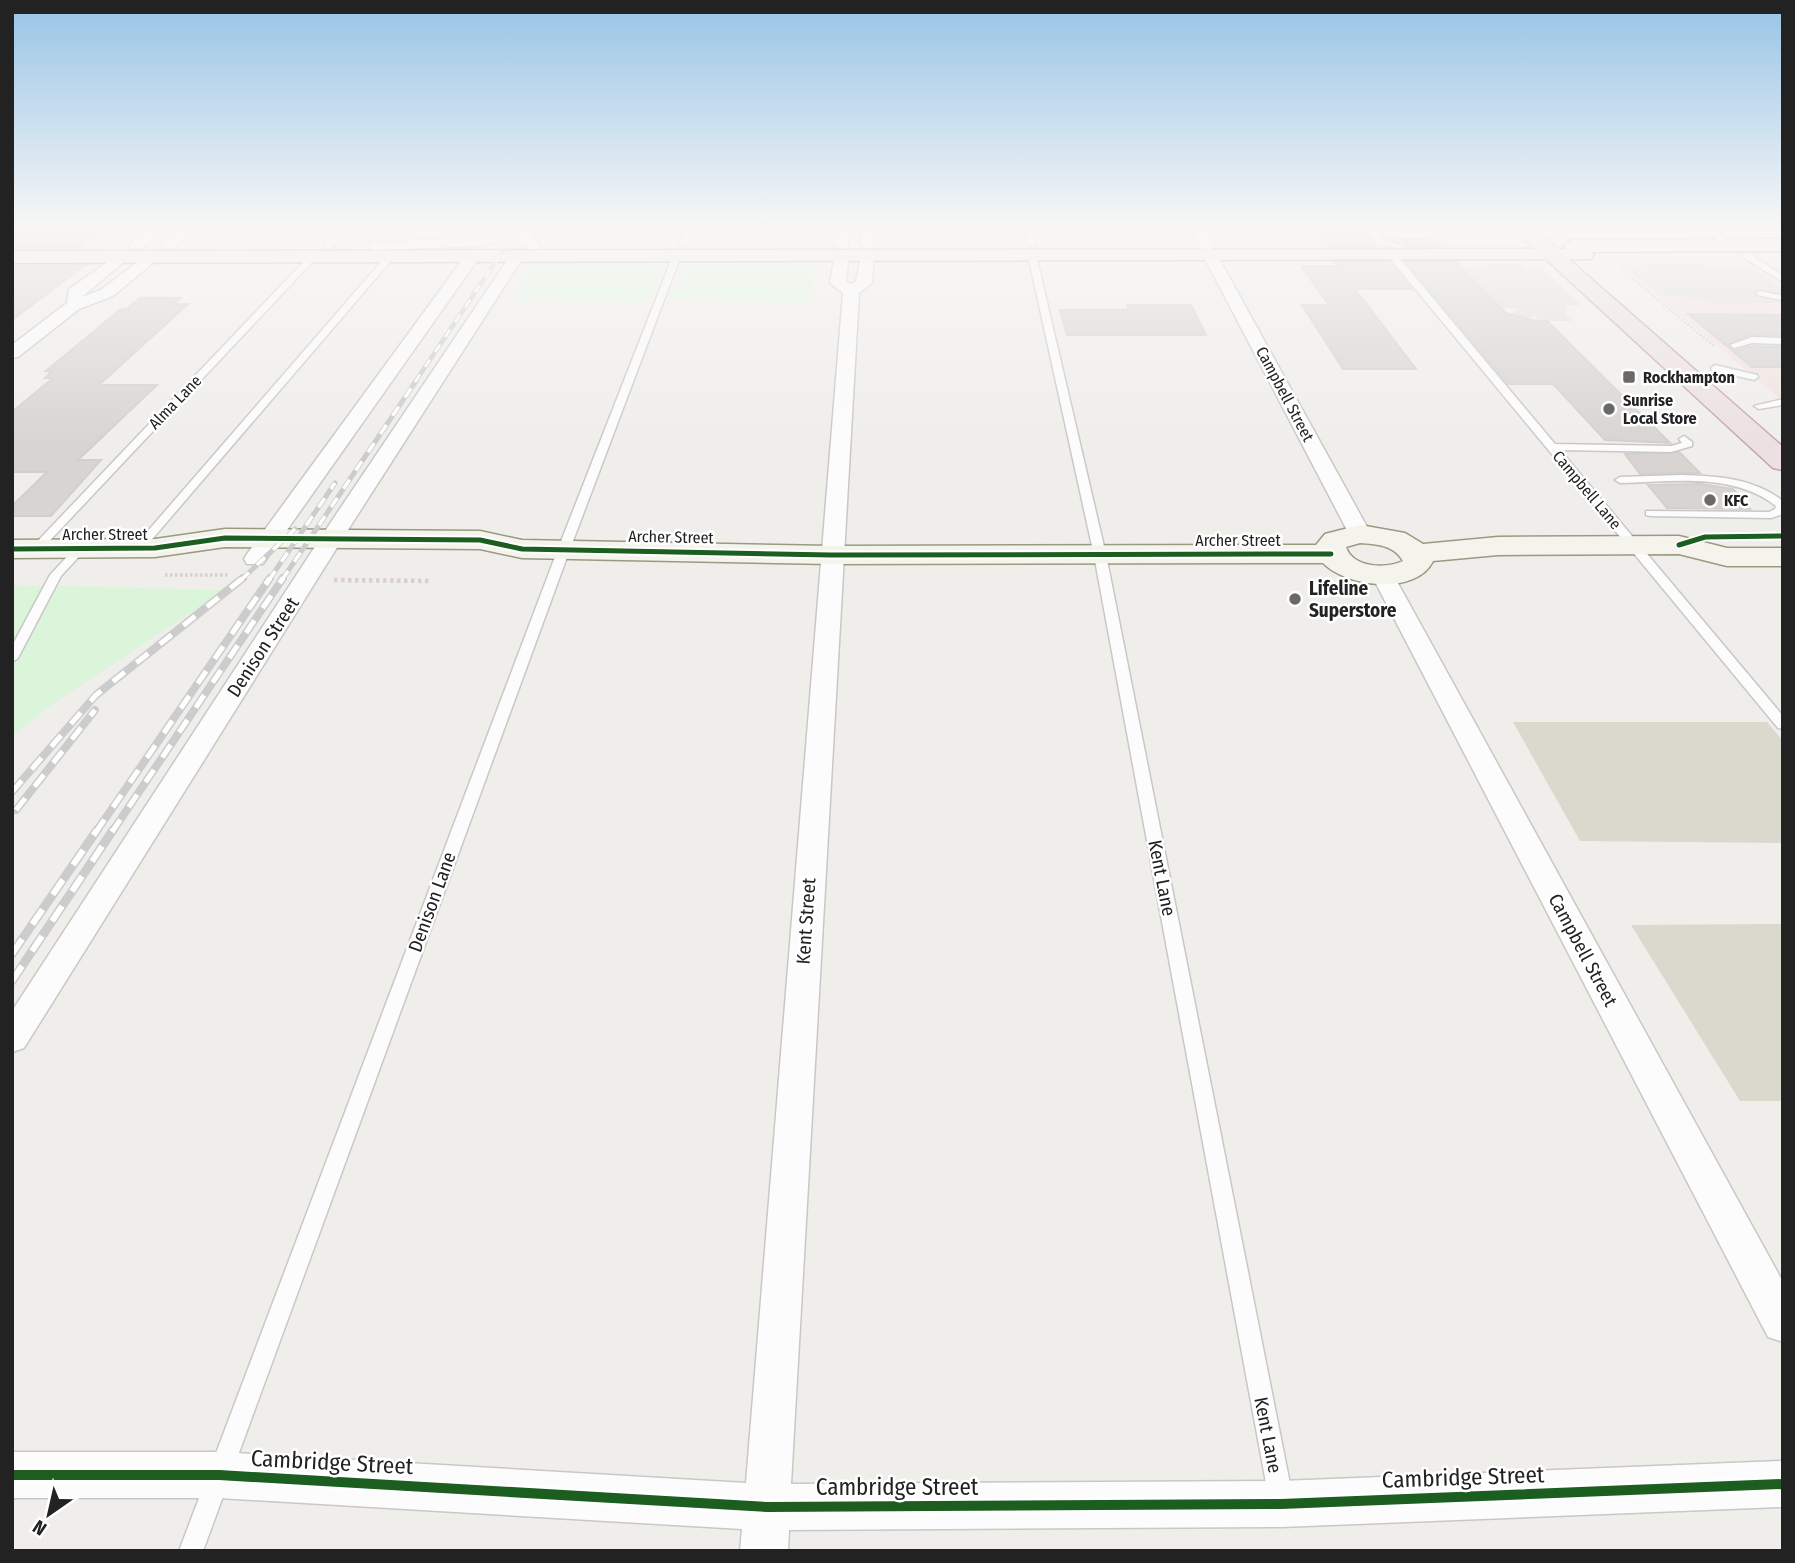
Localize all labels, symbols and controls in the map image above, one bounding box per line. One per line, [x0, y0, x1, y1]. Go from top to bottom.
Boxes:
street label: Campbell Street [1252, 343, 1318, 445]
place label: Rockhampton [1643, 368, 1735, 387]
marker: Rockhampton [1621, 369, 1637, 385]
street label: Alma Lane [145, 371, 205, 433]
place label: Sunrise Local Store [1623, 391, 1697, 428]
marker: Sunrise Local Store [1601, 401, 1617, 417]
street label: Campbell Lane [1549, 447, 1625, 533]
place label: KFC [1724, 491, 1749, 510]
marker: KFC [1702, 492, 1718, 508]
street label: Archer Street [62, 525, 148, 544]
street label: Archer Street [628, 527, 715, 547]
street label: Archer Street [1195, 531, 1281, 550]
place label: Lifeline Superstore [1309, 577, 1397, 622]
marker: Lifeline Superstore [1287, 591, 1303, 607]
street label: Denison Street [222, 592, 304, 701]
street label: Kent Lane [1143, 838, 1181, 918]
street label: Denison Lane [403, 849, 461, 955]
street label: Kent Street [792, 876, 821, 965]
street label: Campbell Street [1544, 890, 1623, 1011]
street label: Kent Lane [1249, 1395, 1287, 1475]
street label: Cambridge Street [250, 1444, 414, 1480]
street label: Cambridge Street [1381, 1460, 1545, 1494]
street label: Cambridge Street [816, 1473, 979, 1501]
north arrow [14, 1479, 84, 1549]
text: N [29, 1515, 51, 1540]

